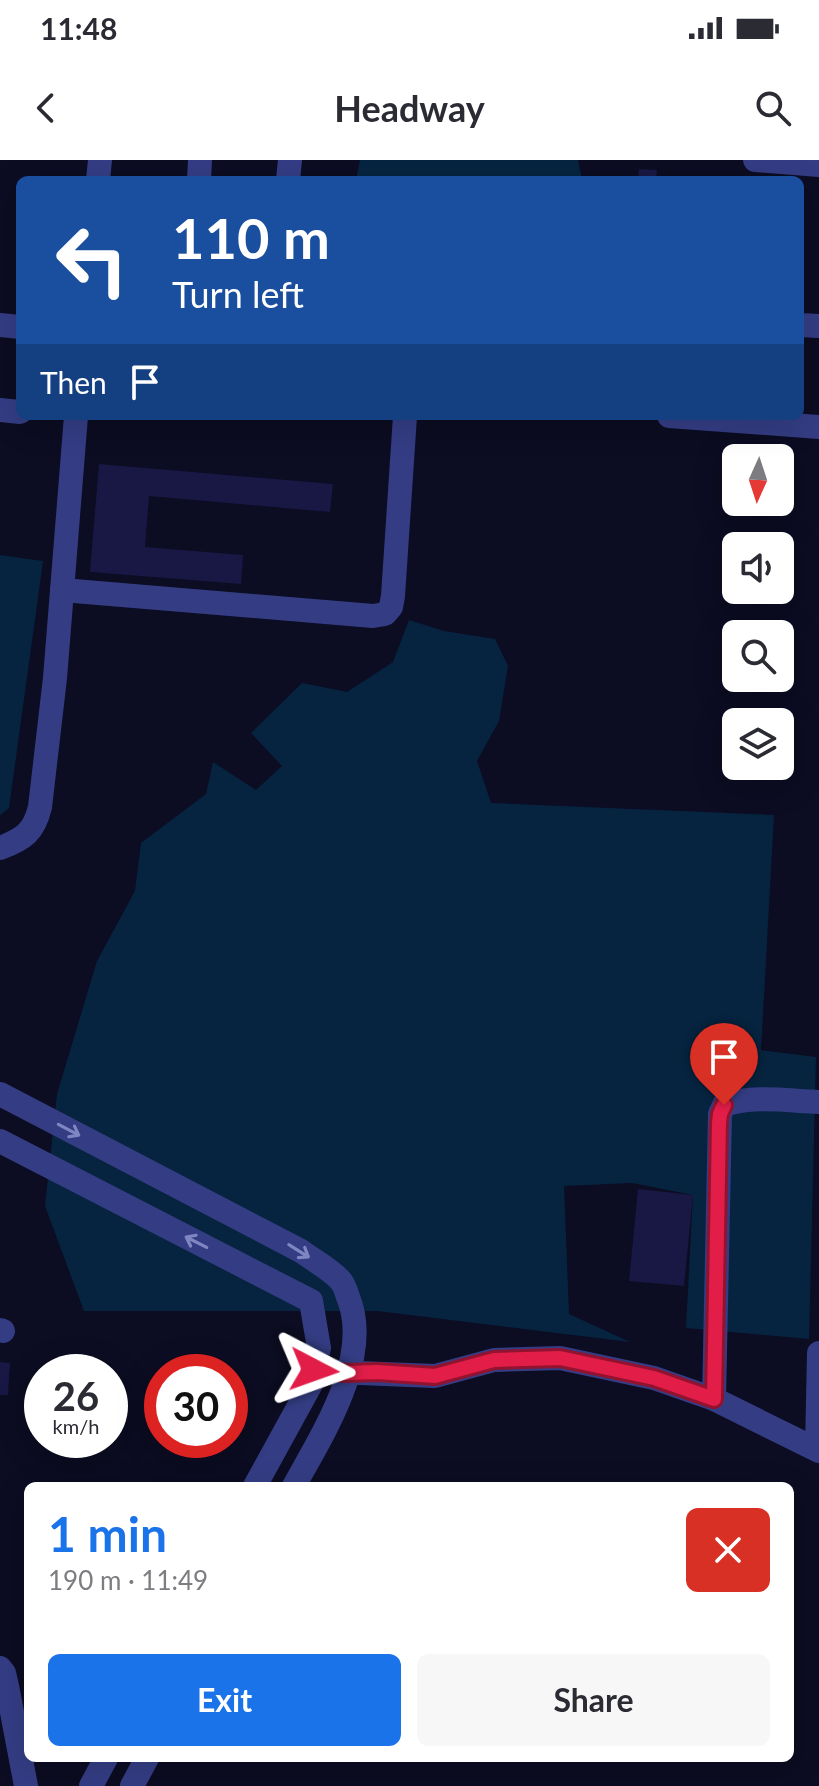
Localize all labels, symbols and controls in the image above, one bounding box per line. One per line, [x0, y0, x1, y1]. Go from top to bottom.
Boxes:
text: 11:48 [40, 10, 117, 46]
icon: back [24, 86, 68, 130]
text: Headway [334, 86, 485, 130]
icon: search [751, 86, 795, 130]
text: 110 m [172, 204, 330, 271]
icon: left [40, 208, 144, 312]
text: Turn left [172, 272, 304, 316]
icon: arrive [123, 360, 167, 404]
text: Then [40, 364, 107, 400]
north arrow [722, 444, 794, 516]
map controls [722, 444, 794, 780]
button: sound [722, 532, 794, 604]
button: search [722, 620, 794, 692]
button: layers [722, 708, 794, 780]
pin [690, 1023, 758, 1105]
icon: arrive [702, 1035, 746, 1079]
one-way arrow [57, 1123, 81, 1139]
one-way arrow [185, 1233, 209, 1249]
one-way arrow [287, 1243, 310, 1259]
position arrow [272, 1328, 356, 1412]
speed limit sign: 30 [144, 1354, 248, 1458]
text: 26 [53, 1372, 99, 1420]
text: km/h [53, 1414, 99, 1438]
text: 1 min [48, 1505, 167, 1562]
button: close [686, 1508, 770, 1592]
text: 190 m · 11:49 [48, 1564, 208, 1596]
button: Exit [48, 1654, 401, 1746]
button: Share [417, 1654, 770, 1746]

